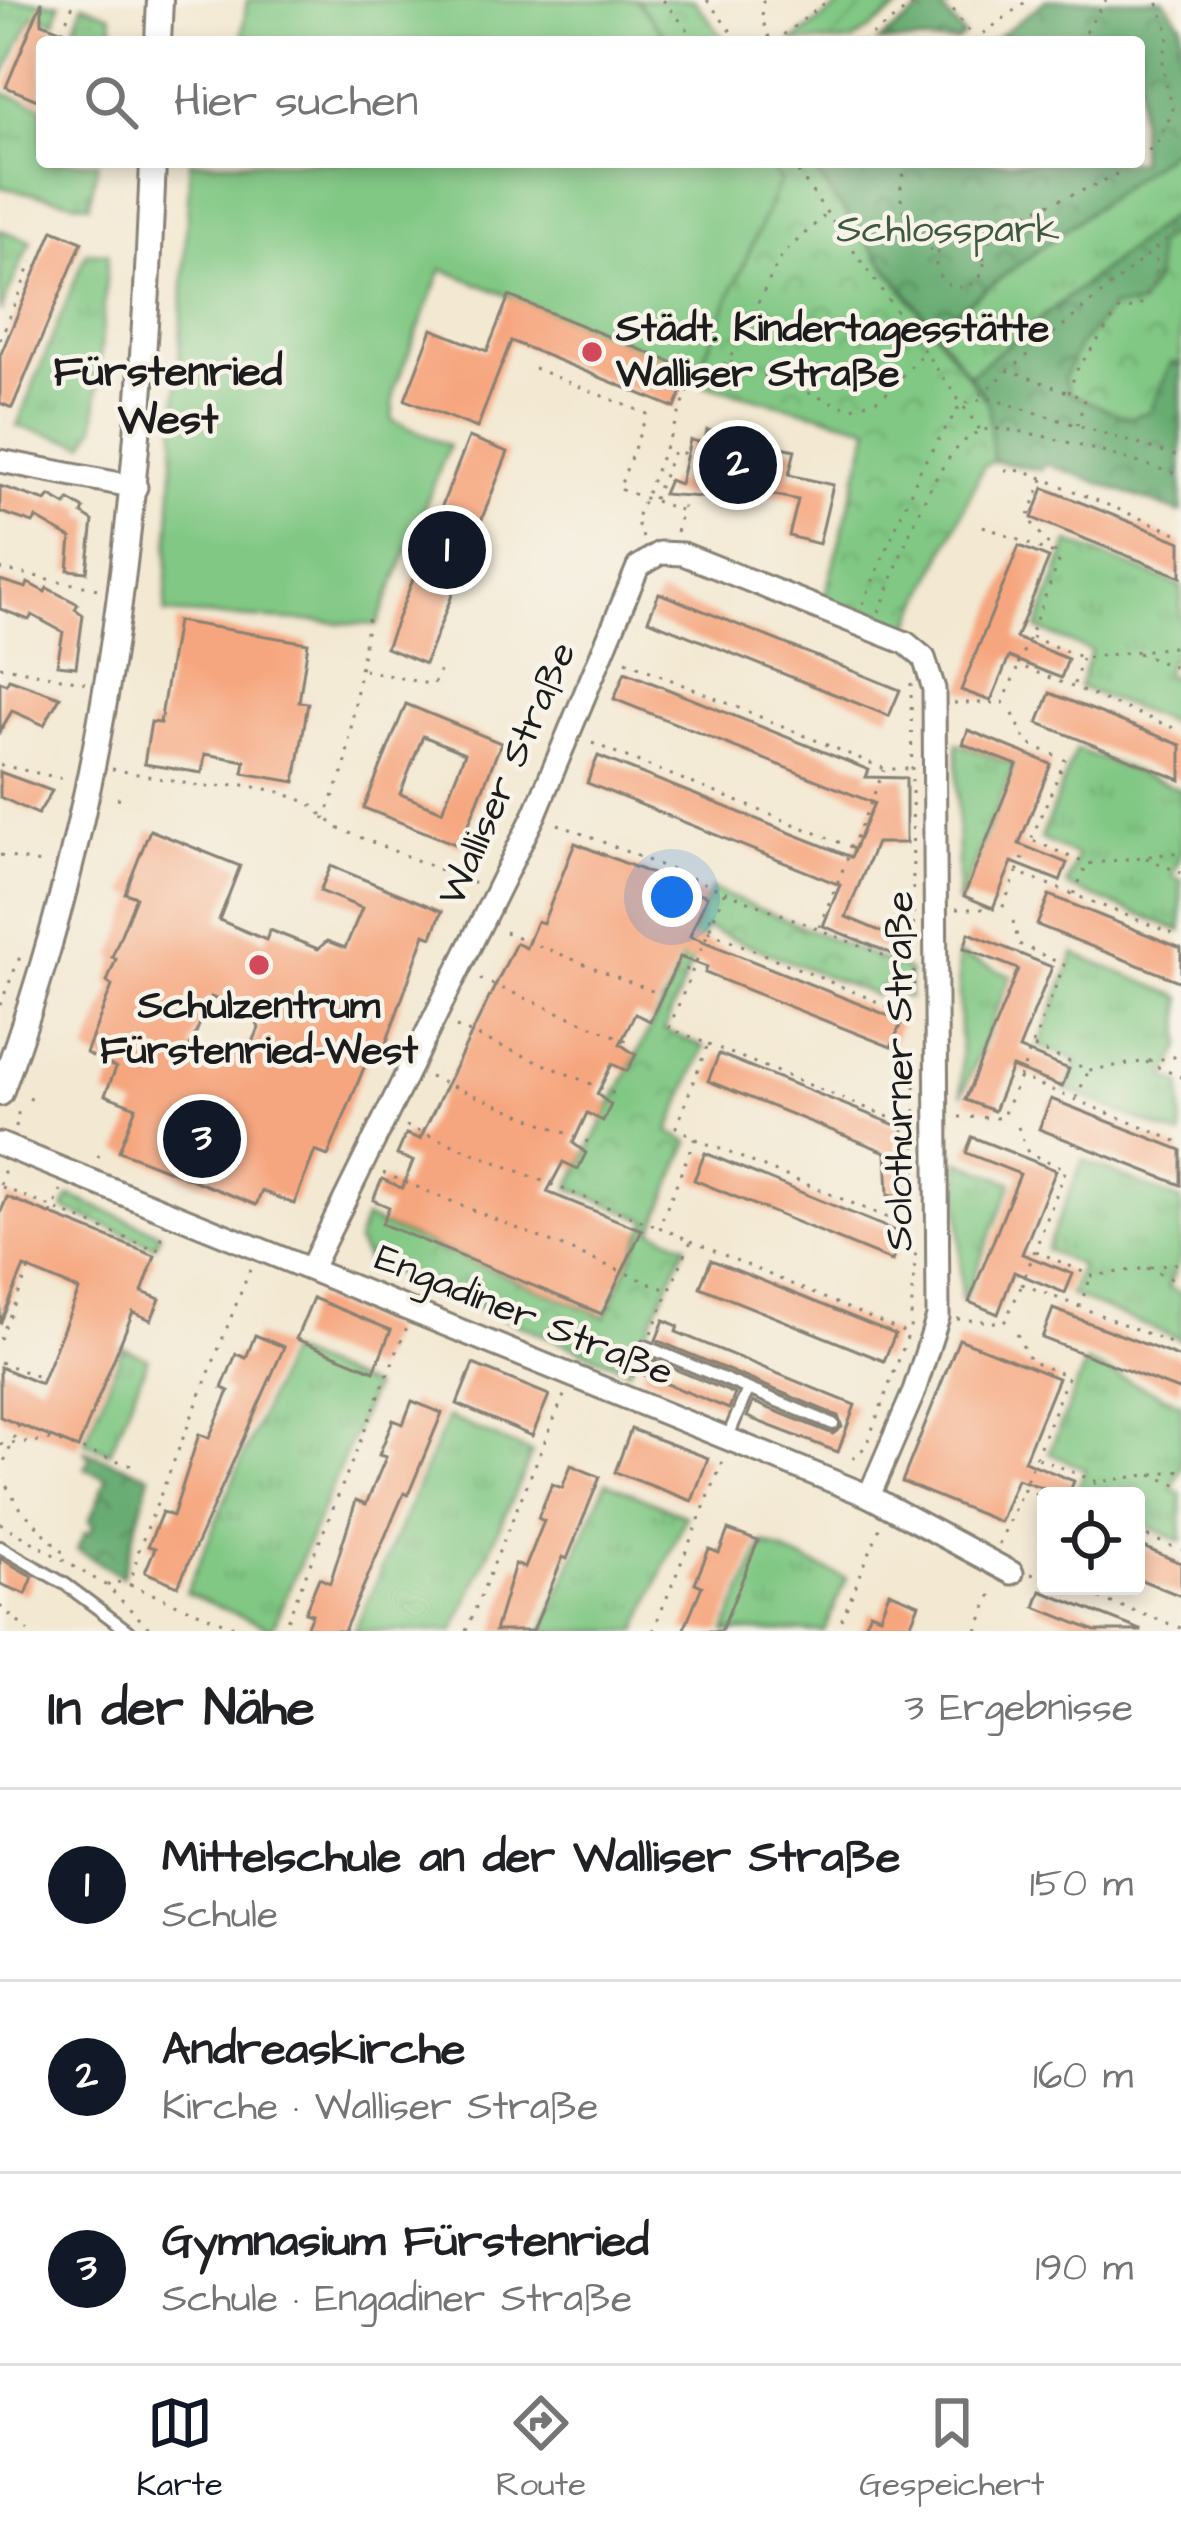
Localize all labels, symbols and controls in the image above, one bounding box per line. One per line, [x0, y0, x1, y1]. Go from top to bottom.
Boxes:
search box [36, 36, 1145, 168]
icon: search [78, 69, 144, 135]
text: Hier suchen [174, 71, 418, 133]
park label: Schlosspark [836, 204, 1060, 258]
place label: Städt. Kindertagesstätte Walliser Straße [615, 303, 1049, 402]
marker: Städt. Kindertagesstätte Walliser Straße [579, 339, 605, 365]
district label: Fürstenried West [53, 344, 283, 450]
pin: 2 [699, 420, 777, 510]
pin: 1 [408, 505, 486, 595]
street label: Walliser Straße [426, 634, 590, 914]
your location [642, 867, 702, 927]
street label: Solothurner Straße [874, 891, 928, 1251]
marker: Schulzentrum Fürstenried-West [246, 952, 272, 978]
place label: Schulzentrum Fürstenried-West [100, 980, 418, 1079]
pin: 3 [163, 1094, 241, 1184]
street label: Engadiner Straße [367, 1232, 681, 1400]
map controls [1037, 1487, 1145, 1595]
button: locate [1037, 1487, 1145, 1595]
text: In der Nähe [48, 1674, 315, 1745]
text: 3 Ergebnisse [904, 1682, 1133, 1736]
text: Mittelschule an der Walliser Straße [162, 1827, 900, 1889]
text: 1 [85, 1858, 90, 1912]
text: 150 m [1030, 1858, 1133, 1912]
text: Schule [162, 1889, 278, 1943]
text: Andreaskirche [162, 2019, 465, 2081]
text: 2 [76, 2050, 98, 2104]
text: 160 m [1033, 2050, 1133, 2104]
text: Kirche · Walliser Straße [162, 2081, 598, 2135]
text: Gymnasium Fürstenried [162, 2211, 649, 2273]
text: 3 [77, 2242, 97, 2296]
text: 190 m [1035, 2242, 1133, 2296]
text: Schule · Engadiner Straße [162, 2273, 632, 2327]
tab: Karte [137, 2390, 223, 2508]
tab: Route [496, 2390, 586, 2508]
tab: Gespeichert [859, 2390, 1044, 2508]

